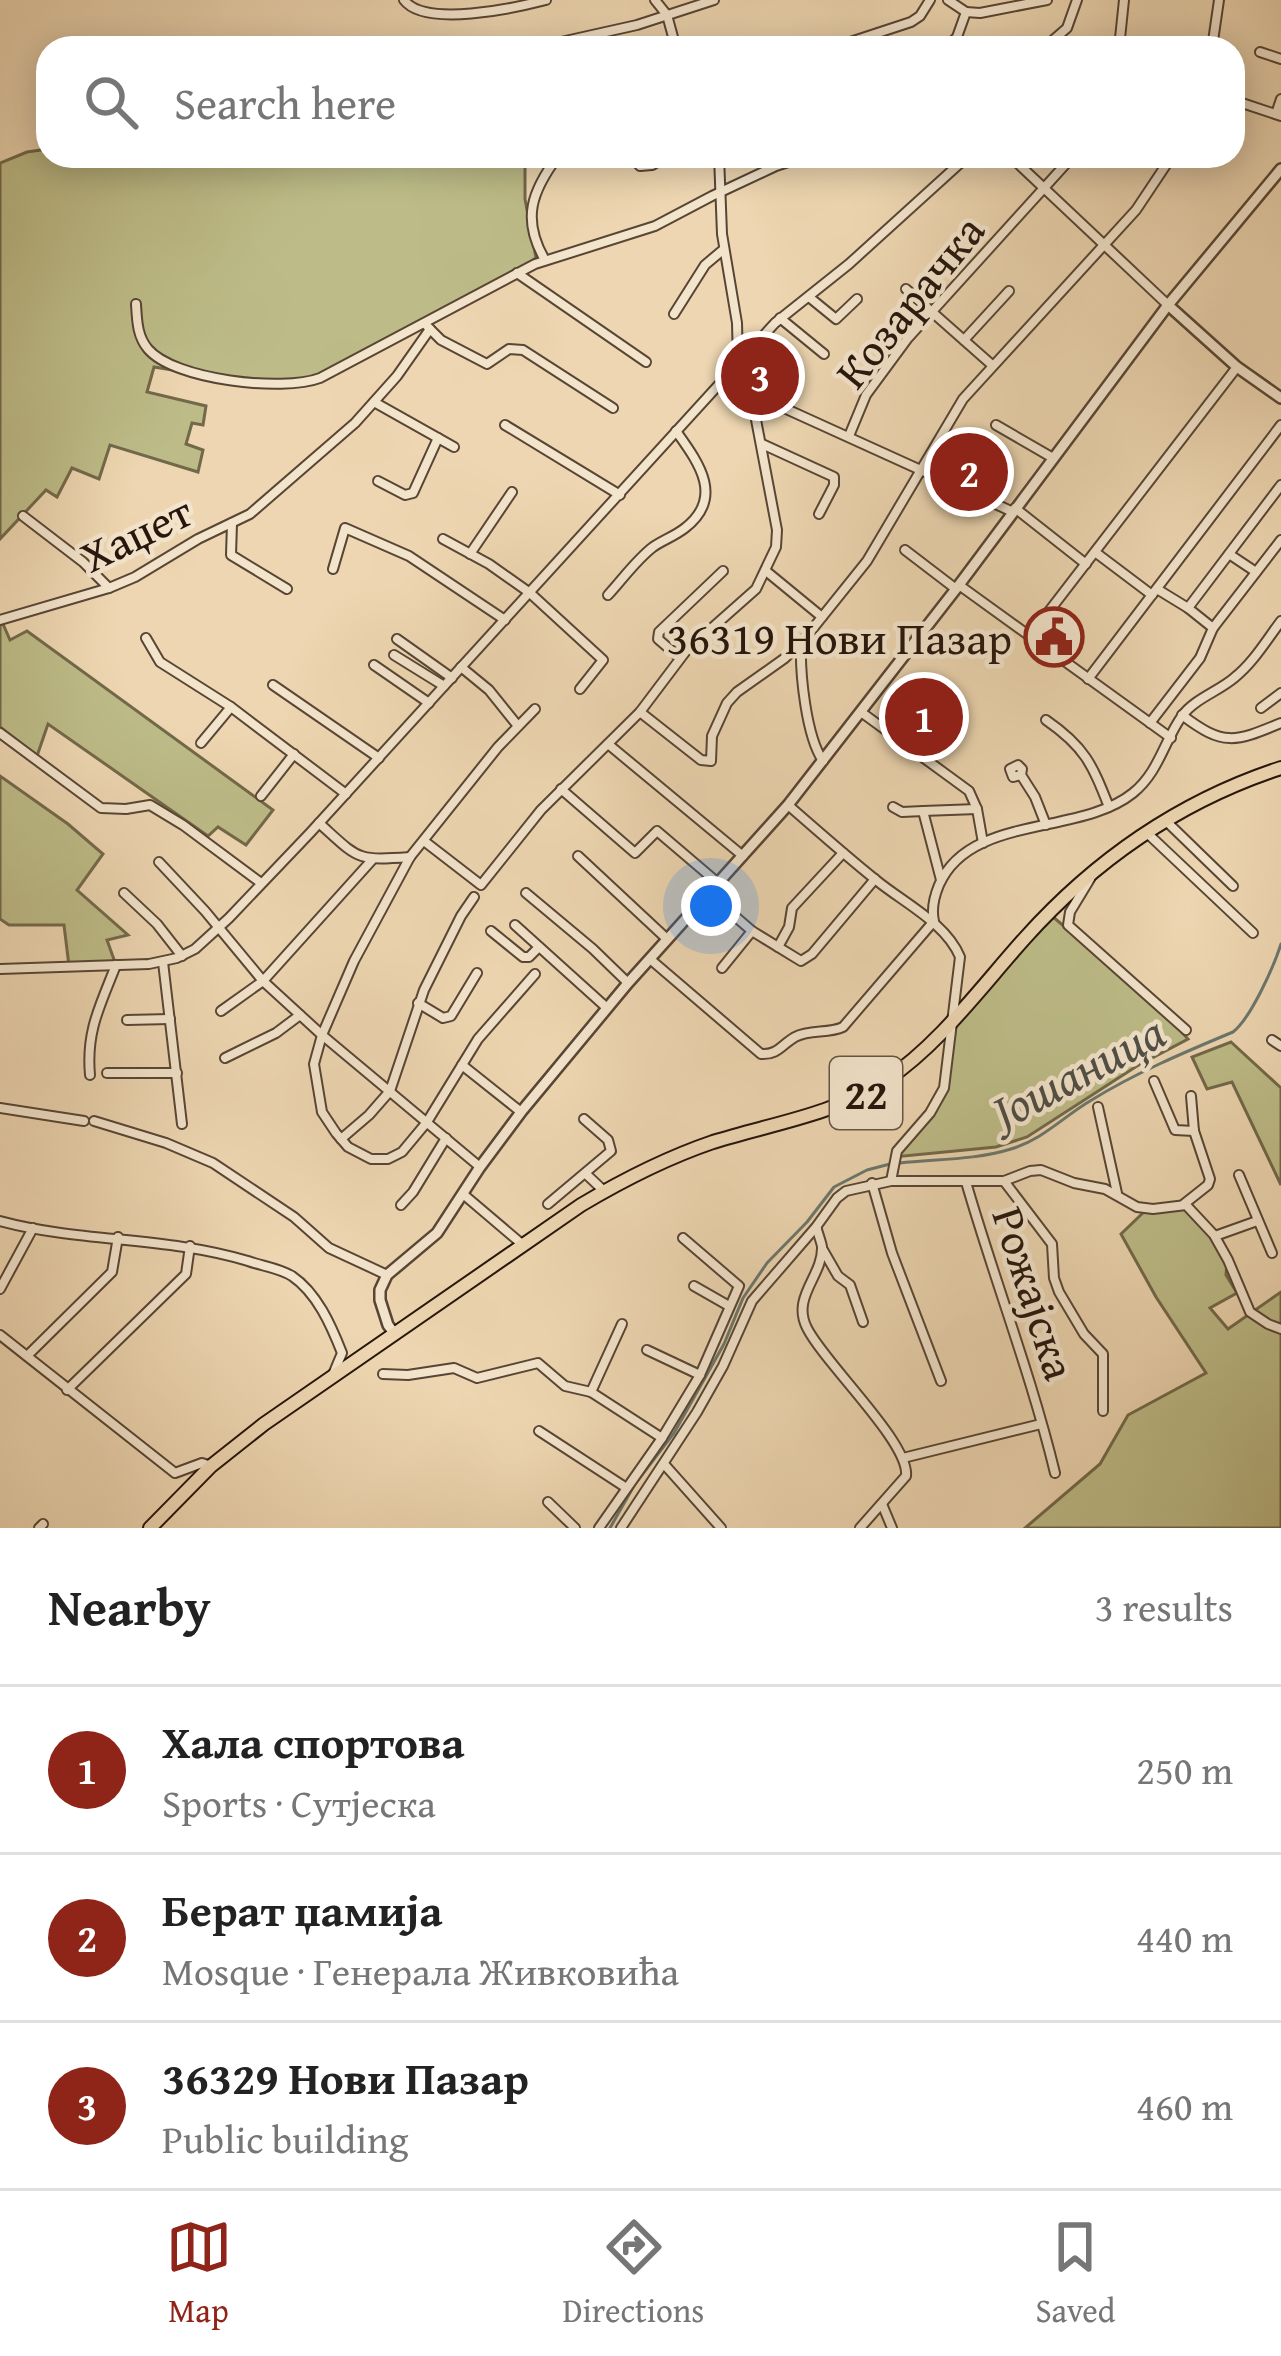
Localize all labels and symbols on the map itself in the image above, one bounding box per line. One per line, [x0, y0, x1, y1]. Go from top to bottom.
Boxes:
street label: Козарачка [819, 200, 1000, 402]
pin: 3 [721, 331, 799, 421]
pin: 2 [930, 427, 1008, 517]
street label: Хаџет [69, 478, 203, 588]
place label: 36319 Нови Пазар [667, 605, 1012, 670]
public building icon: 36319 Нови Пазар [1023, 606, 1085, 668]
pin: 1 [885, 672, 963, 762]
your location [681, 876, 741, 936]
water label: Јошаница [973, 996, 1177, 1149]
road number: 22 [830, 1057, 902, 1129]
street label: Рожајска [977, 1198, 1094, 1388]

